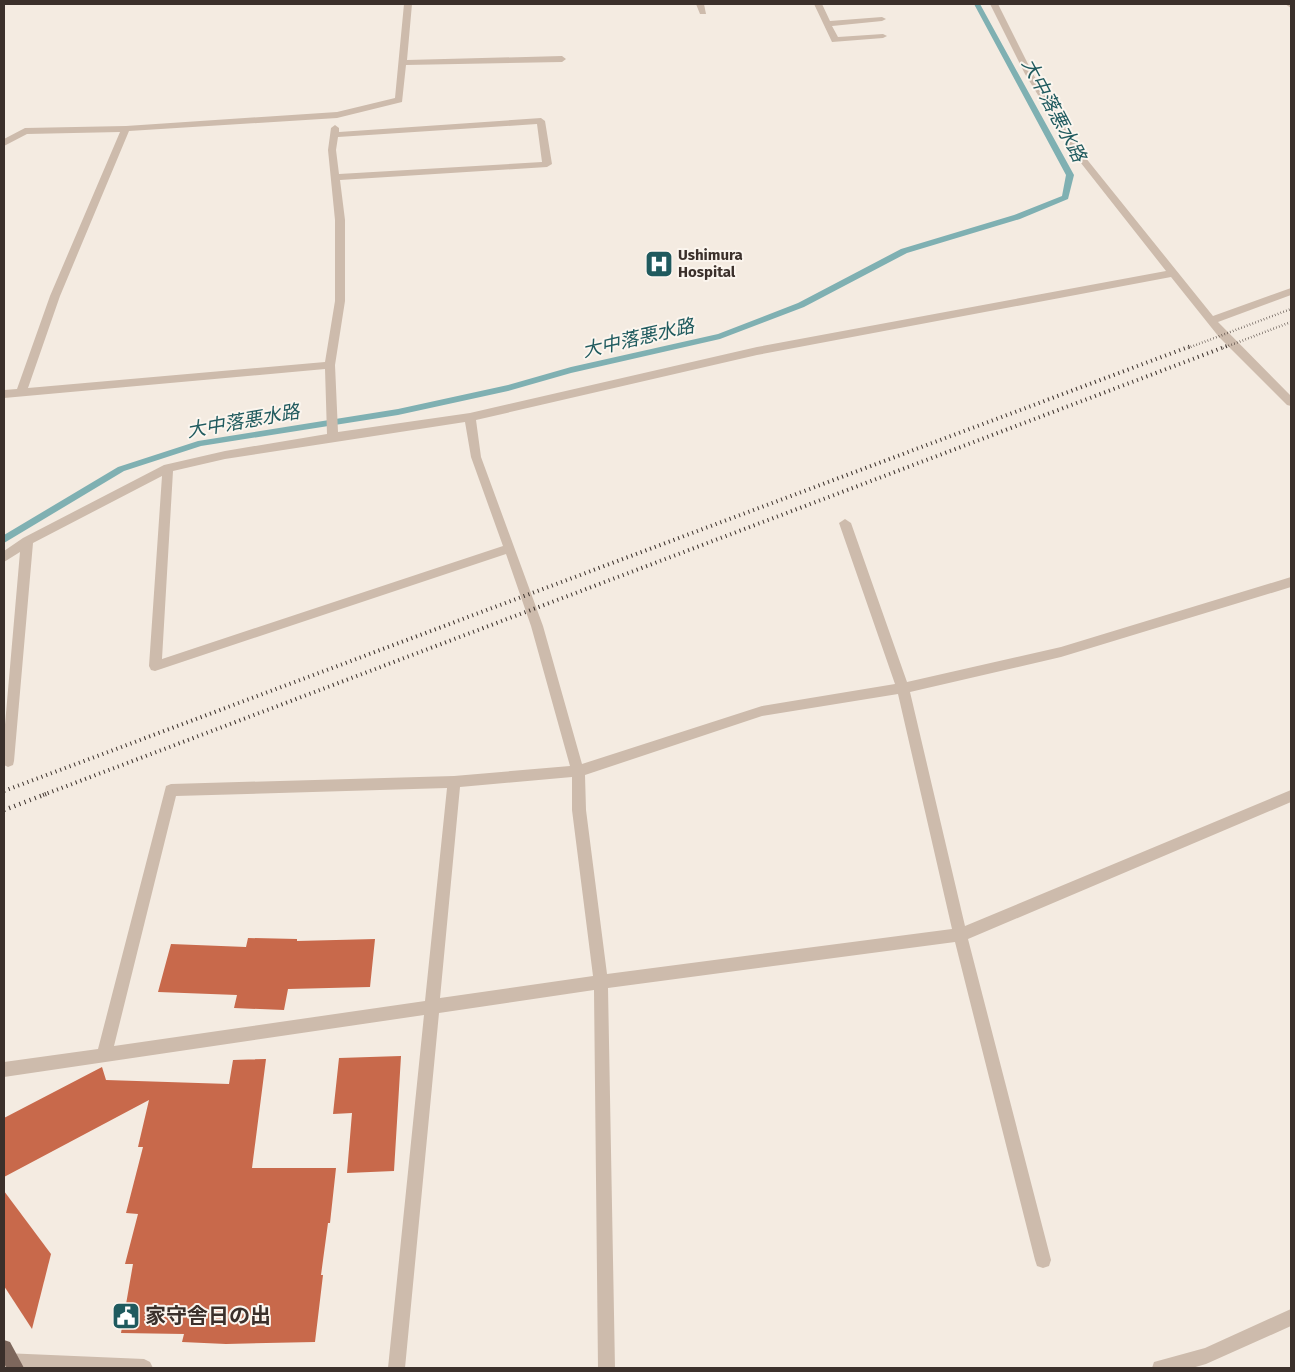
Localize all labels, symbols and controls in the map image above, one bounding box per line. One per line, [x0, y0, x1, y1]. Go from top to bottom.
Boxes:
water label: 大中落悪水路 [1017, 54, 1092, 167]
place label: Ushimura Hospital [678, 246, 743, 281]
hospital icon: Ushimura Hospital [644, 249, 674, 279]
water label: 大中落悪水路 [580, 314, 698, 362]
water label: 大中落悪水路 [185, 399, 303, 442]
public building icon: 家守舎日の出 [111, 1301, 141, 1331]
place label: 家守舎日の出 [145, 1303, 271, 1329]

